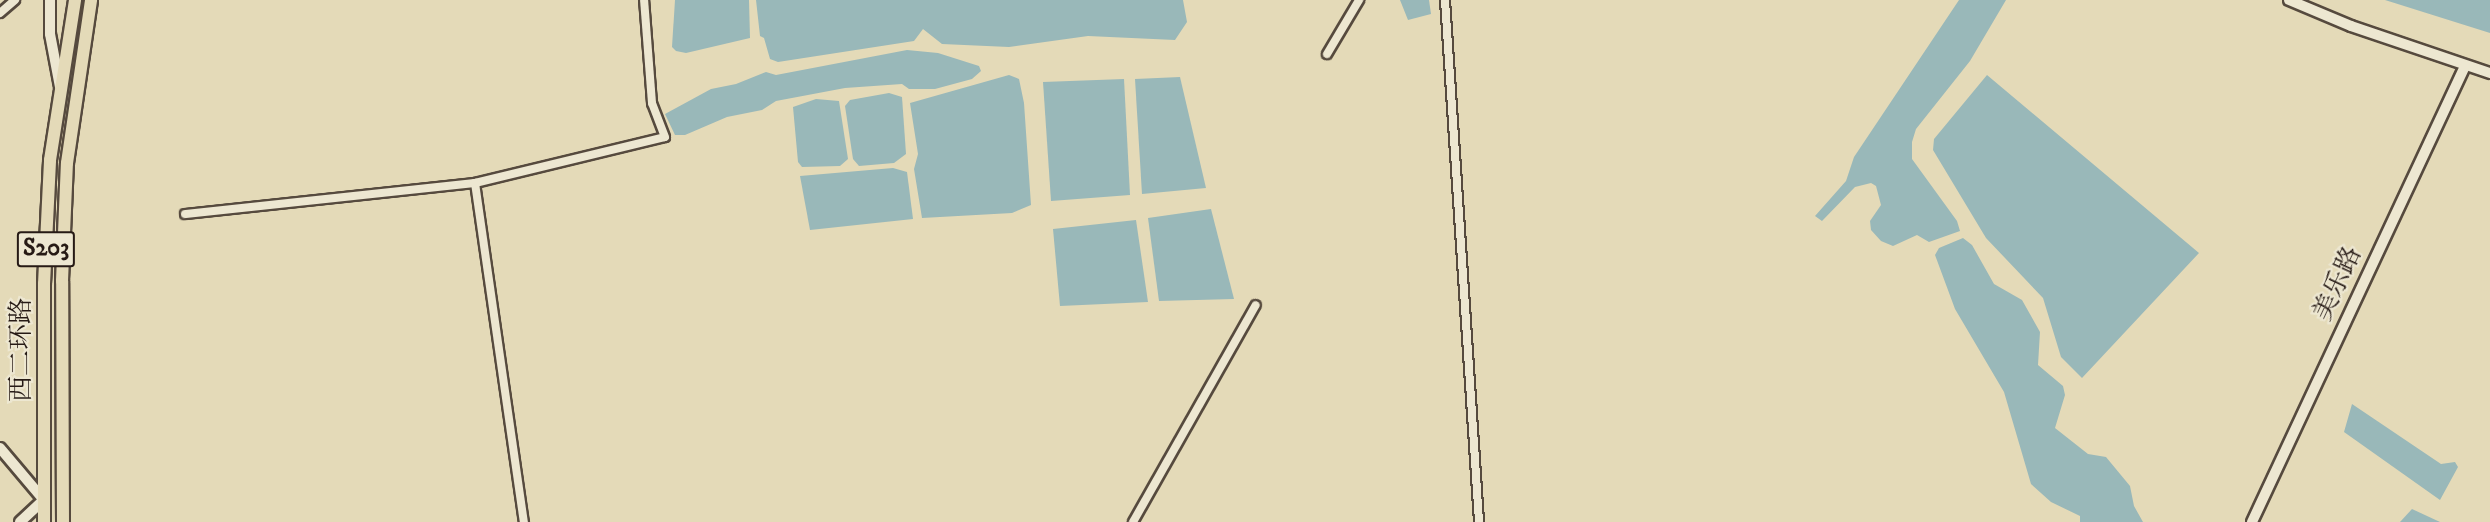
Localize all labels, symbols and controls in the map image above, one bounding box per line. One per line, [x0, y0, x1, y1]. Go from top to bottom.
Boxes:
road number: S203 [16, 228, 76, 270]
street label: 美乐路 [2307, 242, 2369, 326]
street label: 西二环路 [6, 298, 38, 402]

